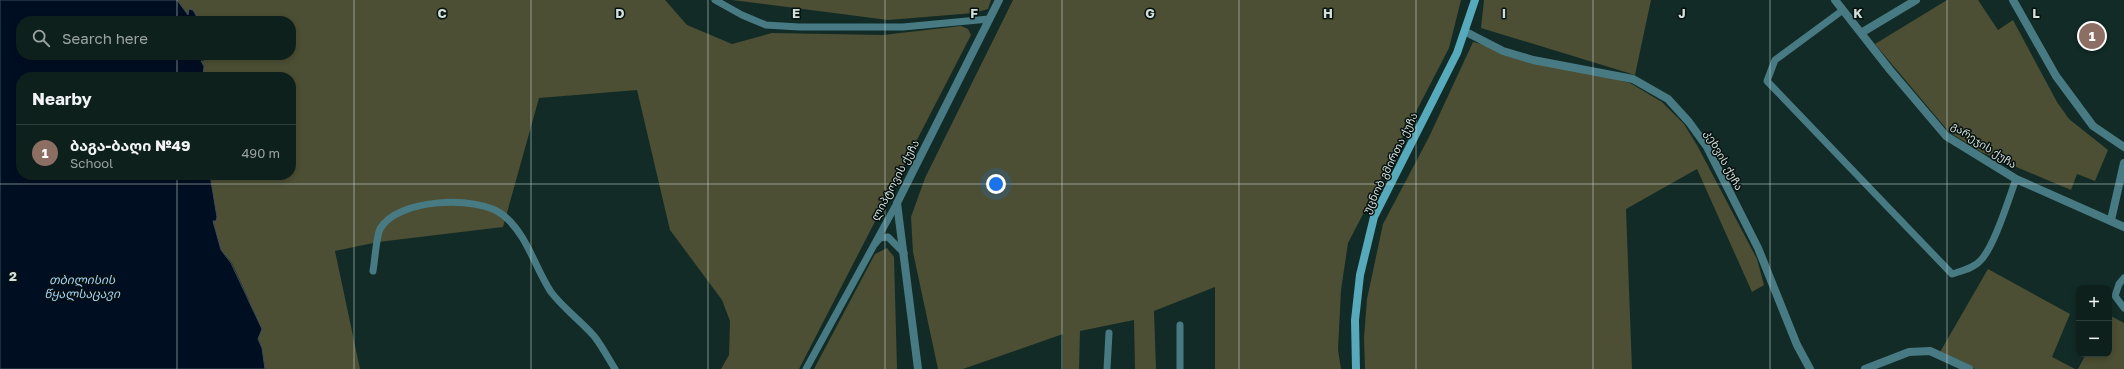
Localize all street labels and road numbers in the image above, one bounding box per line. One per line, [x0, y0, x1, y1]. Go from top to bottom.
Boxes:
street label: უცნობ გმირთა ქუჩა [1359, 110, 1421, 216]
street label: გარეჯის ქუჩა [1949, 119, 2019, 171]
street label: კეხვის ქუჩა [1702, 127, 1746, 193]
street label: ლიპტოვის ქუჩა [868, 137, 922, 223]

